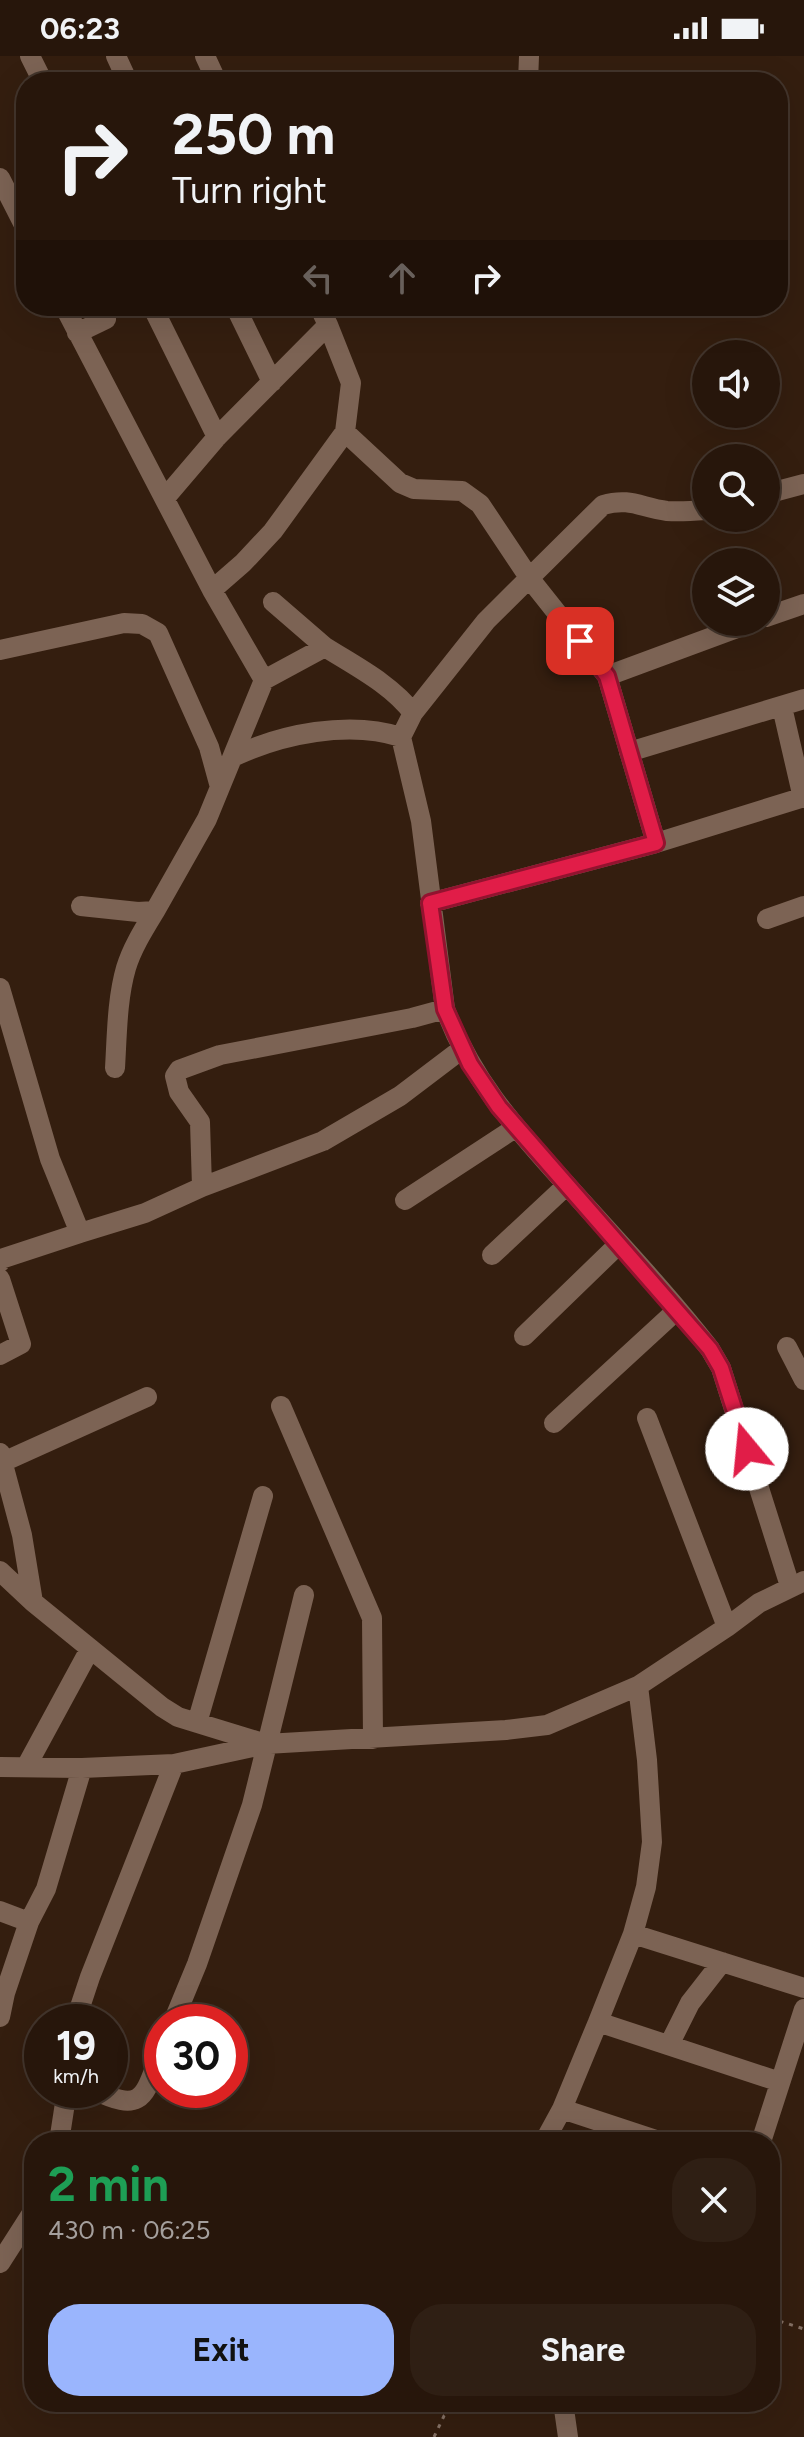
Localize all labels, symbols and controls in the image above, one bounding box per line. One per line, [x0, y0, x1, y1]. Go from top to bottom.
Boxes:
text: 06:23 [40, 10, 120, 47]
text: 250 m [172, 101, 335, 168]
icon: right [40, 104, 144, 208]
text: Turn right [172, 169, 327, 212]
icon: left [296, 256, 340, 300]
icon: ahead [380, 256, 424, 300]
icon: right [464, 256, 508, 300]
map controls [692, 340, 780, 636]
button: sound [692, 340, 780, 428]
button: search [692, 444, 780, 532]
button: layers [692, 548, 780, 636]
pin [546, 607, 614, 675]
icon: arrive [558, 619, 602, 663]
position arrow [705, 1407, 789, 1491]
speed limit sign: 30 [144, 2004, 248, 2108]
text: 19 [56, 2022, 96, 2070]
text: km/h [53, 2064, 99, 2088]
text: 2 min [48, 2155, 169, 2213]
button: close [672, 2158, 756, 2242]
text: 430 m · 06:25 [48, 2214, 210, 2246]
button: Exit [48, 2304, 394, 2396]
button: Share [410, 2304, 756, 2396]

